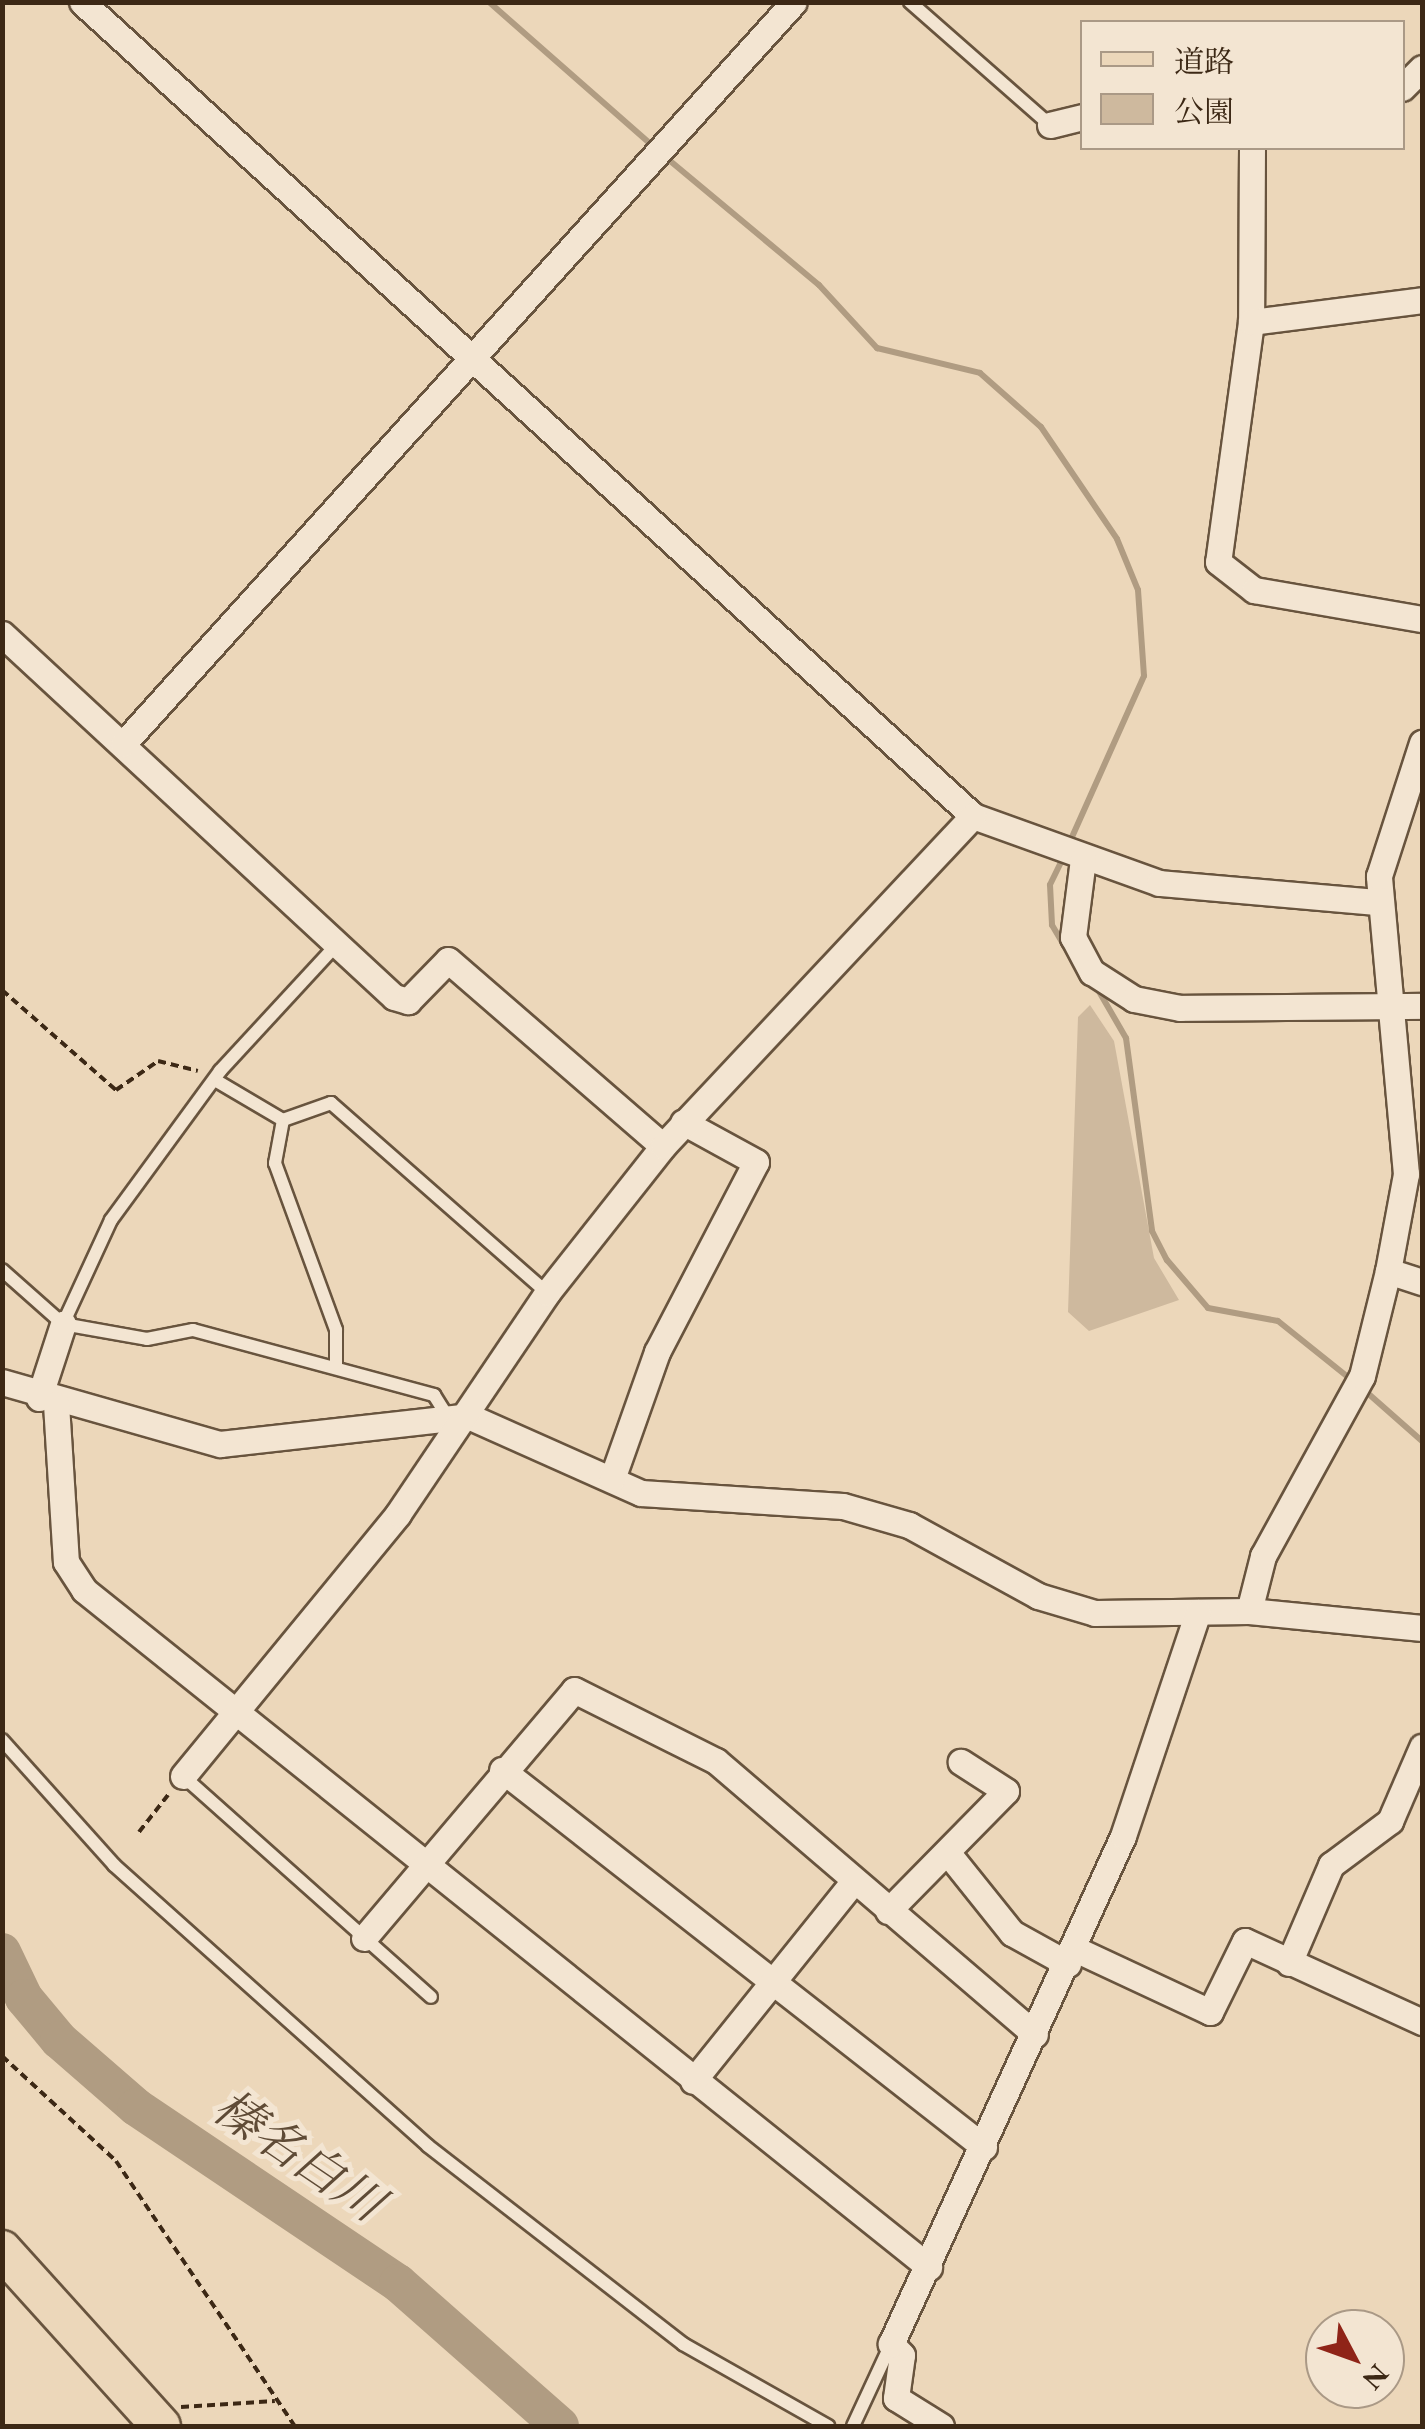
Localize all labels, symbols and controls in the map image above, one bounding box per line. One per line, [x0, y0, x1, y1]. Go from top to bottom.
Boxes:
legend [1080, 20, 1405, 150]
text: 道路 [1174, 42, 1234, 81]
text: 公園 [1174, 92, 1234, 131]
water label: 榛名白川 [203, 2077, 395, 2233]
north arrow [1305, 2309, 1405, 2409]
text: N [1355, 2357, 1397, 2398]

